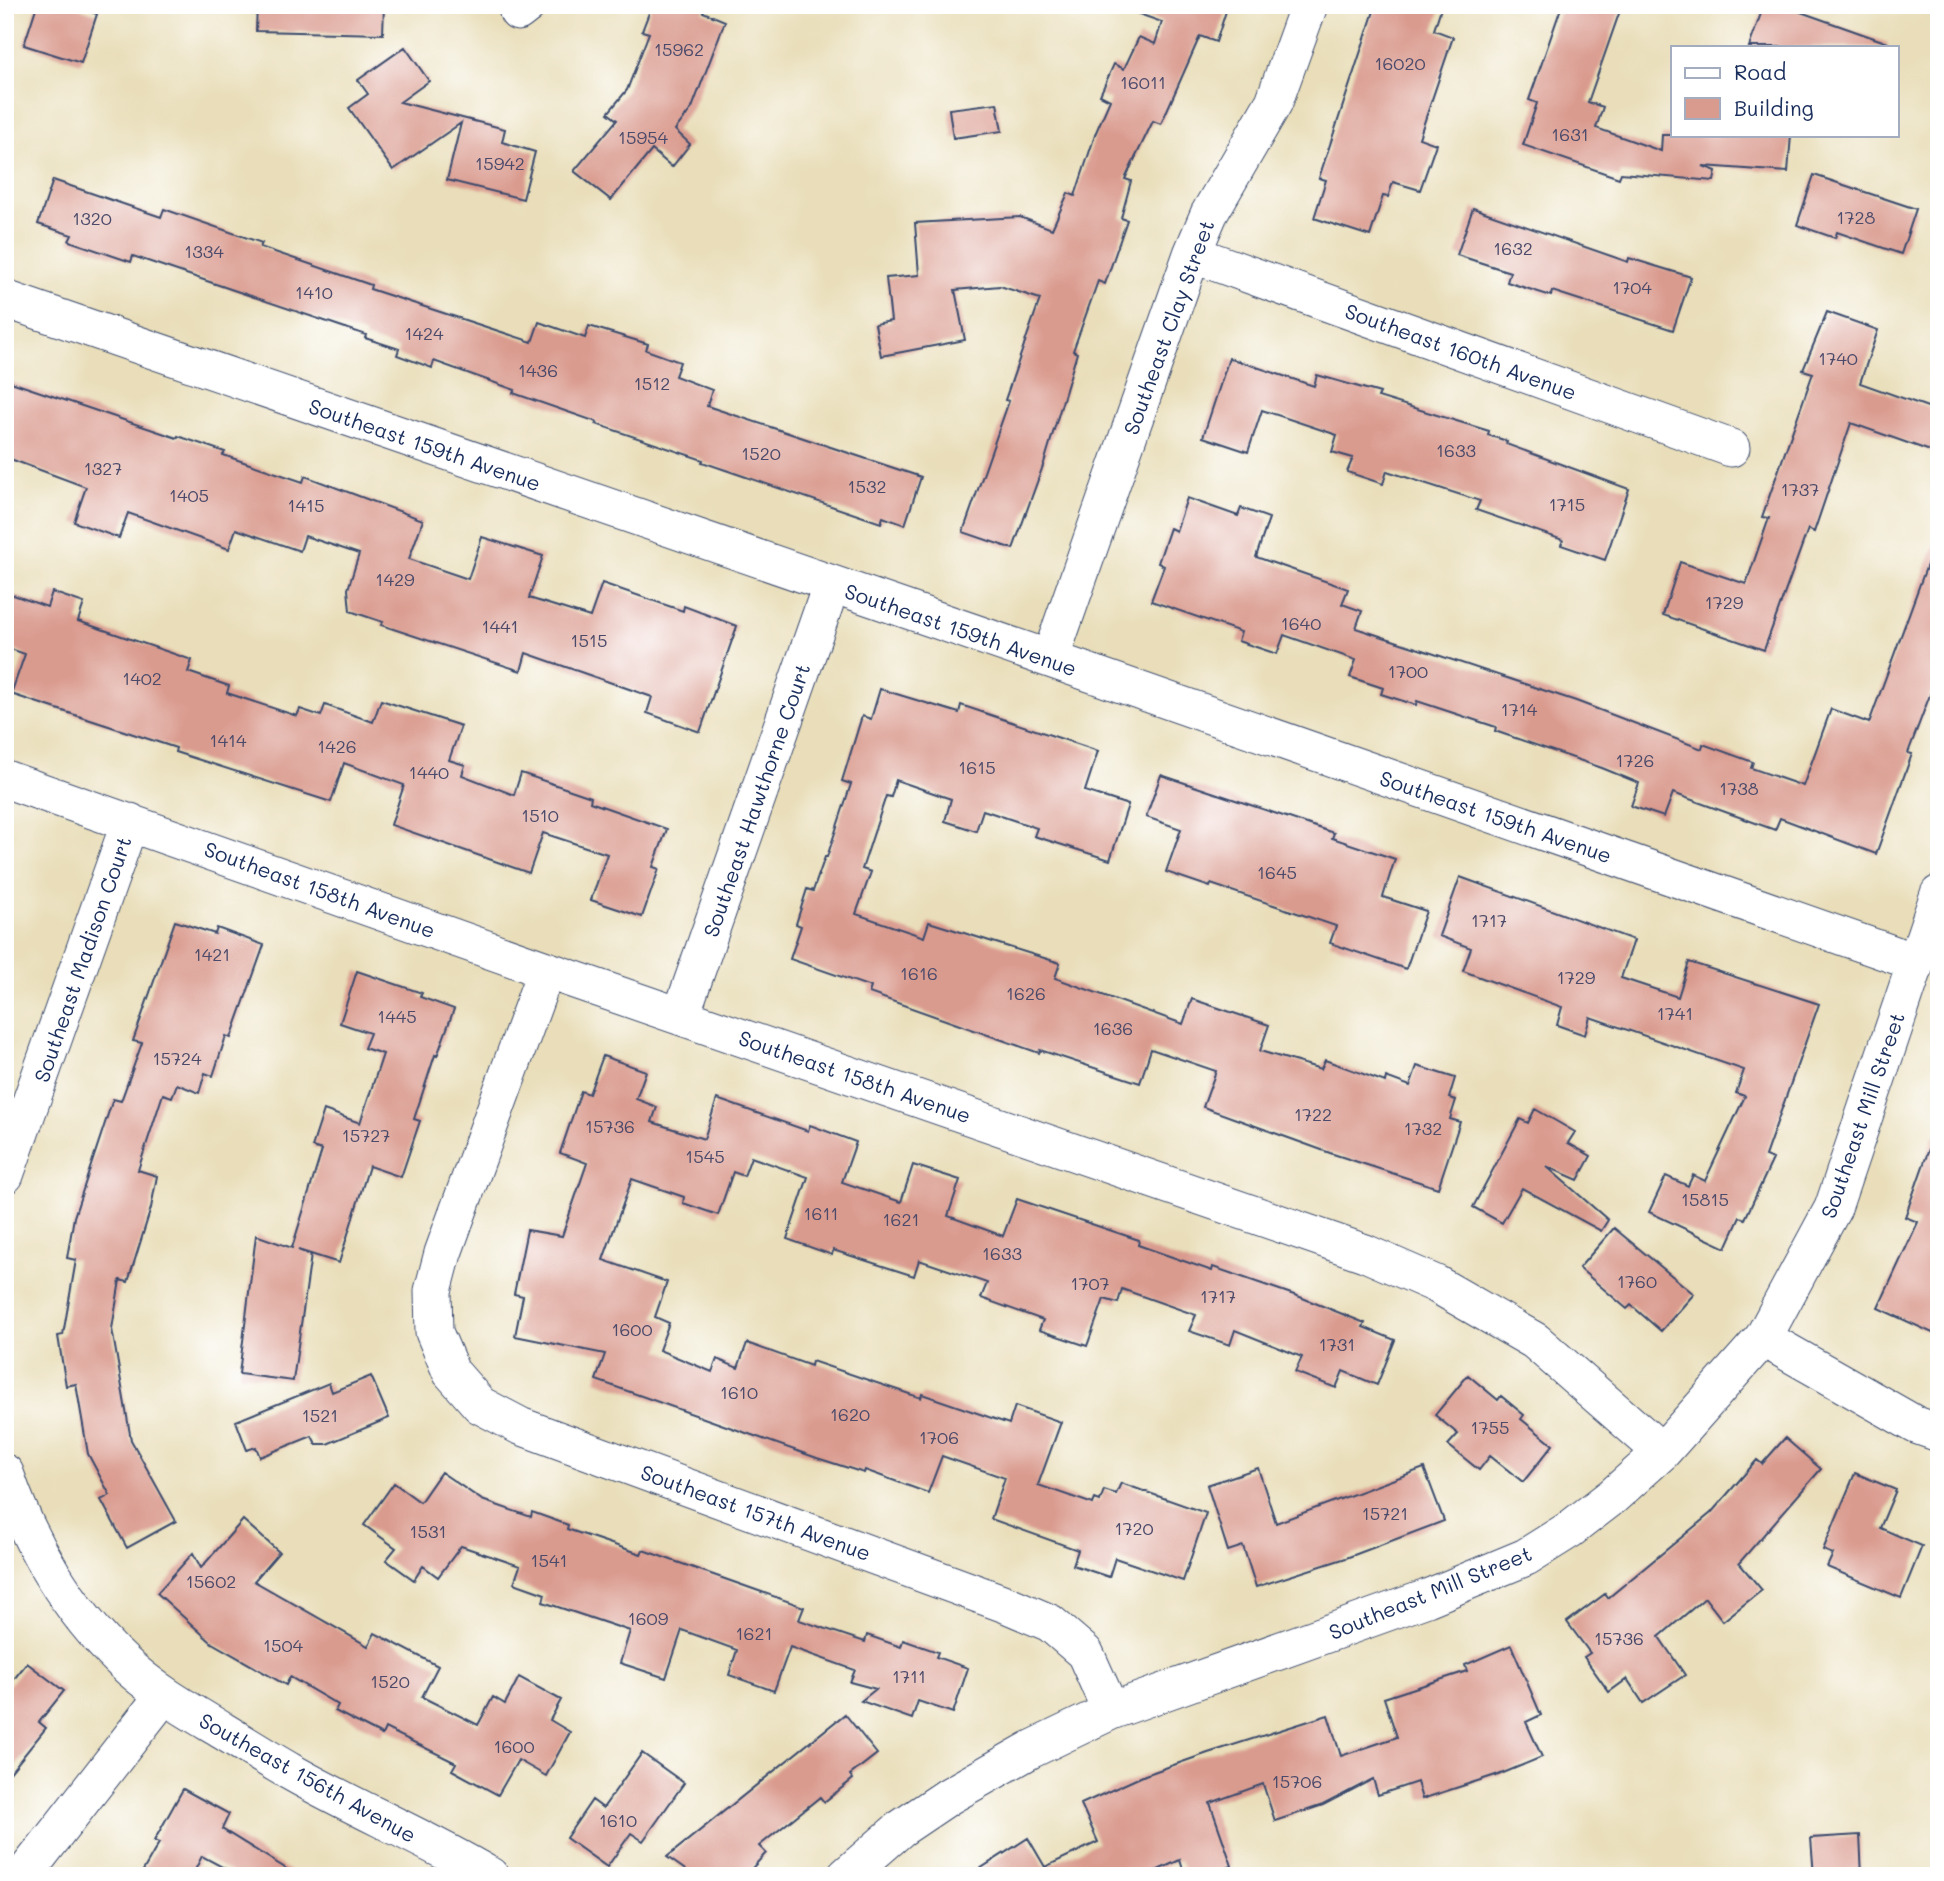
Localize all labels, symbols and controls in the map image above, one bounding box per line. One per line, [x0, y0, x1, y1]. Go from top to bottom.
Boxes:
house number: 15962 [654, 37, 704, 61]
legend [1671, 46, 1898, 136]
house number: 16020 [1374, 51, 1426, 75]
text: Road [1734, 58, 1786, 85]
house number: 16011 [1120, 70, 1166, 94]
text: Building [1734, 94, 1814, 121]
house number: 1631 [1551, 122, 1589, 146]
house number: 15954 [618, 125, 669, 149]
house number: 15942 [475, 151, 525, 175]
house number: 1728 [1837, 205, 1876, 229]
house number: 1320 [72, 206, 112, 230]
street label: Southeast Clay Street [1117, 216, 1219, 438]
house number: 1632 [1493, 236, 1533, 260]
house number: 1334 [184, 239, 224, 263]
house number: 1704 [1612, 275, 1652, 299]
house number: 1410 [295, 280, 333, 304]
street label: Southeast 160th Avenue [1341, 296, 1581, 406]
house number: 1424 [404, 321, 444, 345]
house number: 1740 [1818, 346, 1858, 370]
house number: 1436 [518, 358, 558, 382]
house number: 1512 [634, 371, 670, 395]
street label: Southeast 159th Avenue [305, 392, 545, 496]
house number: 1633 [1436, 438, 1476, 462]
house number: 1520 [741, 441, 781, 465]
house number: 1327 [84, 456, 122, 480]
house number: 1532 [847, 474, 887, 498]
house number: 1737 [1781, 477, 1819, 501]
house number: 1405 [169, 483, 209, 507]
house number: 1715 [1549, 492, 1585, 516]
house number: 1415 [287, 493, 325, 517]
house number: 1429 [375, 567, 415, 591]
street label: Southeast 159th Avenue [841, 577, 1081, 681]
house number: 1729 [1705, 590, 1744, 614]
house number: 1640 [1281, 611, 1321, 635]
house number: 1441 [481, 614, 519, 638]
house number: 1515 [570, 628, 608, 652]
house number: 1700 [1388, 659, 1428, 683]
street label: Southeast Hawthorne Court [696, 660, 816, 940]
house number: 1402 [122, 666, 162, 690]
house number: 1714 [1501, 697, 1538, 721]
house number: 1414 [209, 728, 247, 752]
house number: 1426 [317, 734, 357, 758]
house number: 1726 [1616, 748, 1654, 772]
house number: 1615 [958, 755, 996, 779]
house number: 1440 [409, 760, 449, 784]
street label: Southeast 159th Avenue [1376, 764, 1616, 868]
house number: 1738 [1719, 776, 1759, 800]
house number: 1510 [521, 803, 559, 827]
street label: Southeast Madison Court [27, 832, 137, 1086]
street label: Southeast 158th Avenue [201, 835, 439, 943]
house number: 1645 [1257, 860, 1297, 884]
house number: 1717 [1471, 908, 1507, 932]
house number: 1421 [194, 942, 230, 966]
house number: 1616 [900, 961, 938, 985]
house number: 1729 [1557, 965, 1596, 989]
house number: 1626 [1006, 981, 1046, 1005]
house number: 1741 [1657, 1001, 1693, 1025]
house number: 1445 [377, 1004, 417, 1028]
street label: Southeast Mill Street [1814, 1008, 1910, 1222]
house number: 1636 [1093, 1016, 1133, 1040]
street label: Southeast 158th Avenue [735, 1024, 975, 1128]
house number: 15724 [152, 1046, 202, 1070]
house number: 1722 [1294, 1102, 1332, 1126]
house number: 15736 [585, 1114, 635, 1138]
house number: 1732 [1404, 1116, 1442, 1140]
house number: 15727 [342, 1123, 390, 1147]
house number: 1545 [685, 1144, 725, 1168]
house number: 15815 [1681, 1187, 1729, 1211]
house number: 1611 [803, 1201, 839, 1225]
house number: 1621 [883, 1207, 920, 1231]
house number: 1633 [982, 1241, 1022, 1265]
house number: 1760 [1617, 1269, 1657, 1293]
house number: 1707 [1070, 1271, 1110, 1295]
house number: 1717 [1200, 1284, 1236, 1308]
house number: 1600 [611, 1317, 653, 1341]
house number: 1731 [1319, 1332, 1355, 1356]
house number: 1610 [720, 1380, 758, 1404]
house number: 1620 [830, 1402, 870, 1426]
house number: 1521 [302, 1403, 338, 1427]
house number: 1755 [1470, 1415, 1510, 1439]
house number: 1706 [919, 1425, 959, 1449]
street label: Southeast 157th Avenue [637, 1458, 875, 1566]
house number: 15721 [1362, 1501, 1408, 1525]
house number: 1720 [1114, 1516, 1154, 1540]
house number: 1531 [409, 1519, 447, 1543]
street label: Southeast Mill Street [1325, 1539, 1535, 1645]
house number: 1541 [530, 1548, 568, 1572]
house number: 15602 [186, 1569, 236, 1593]
house number: 1609 [628, 1606, 669, 1630]
house number: 1621 [736, 1621, 773, 1645]
house number: 15736 [1594, 1626, 1644, 1650]
house number: 1504 [263, 1633, 304, 1657]
house number: 1711 [892, 1664, 926, 1688]
house number: 1520 [370, 1669, 410, 1693]
street label: Southeast 156th Avenue [195, 1706, 421, 1848]
house number: 1600 [493, 1734, 535, 1758]
house number: 15706 [1272, 1769, 1322, 1793]
house number: 1610 [599, 1808, 637, 1832]

